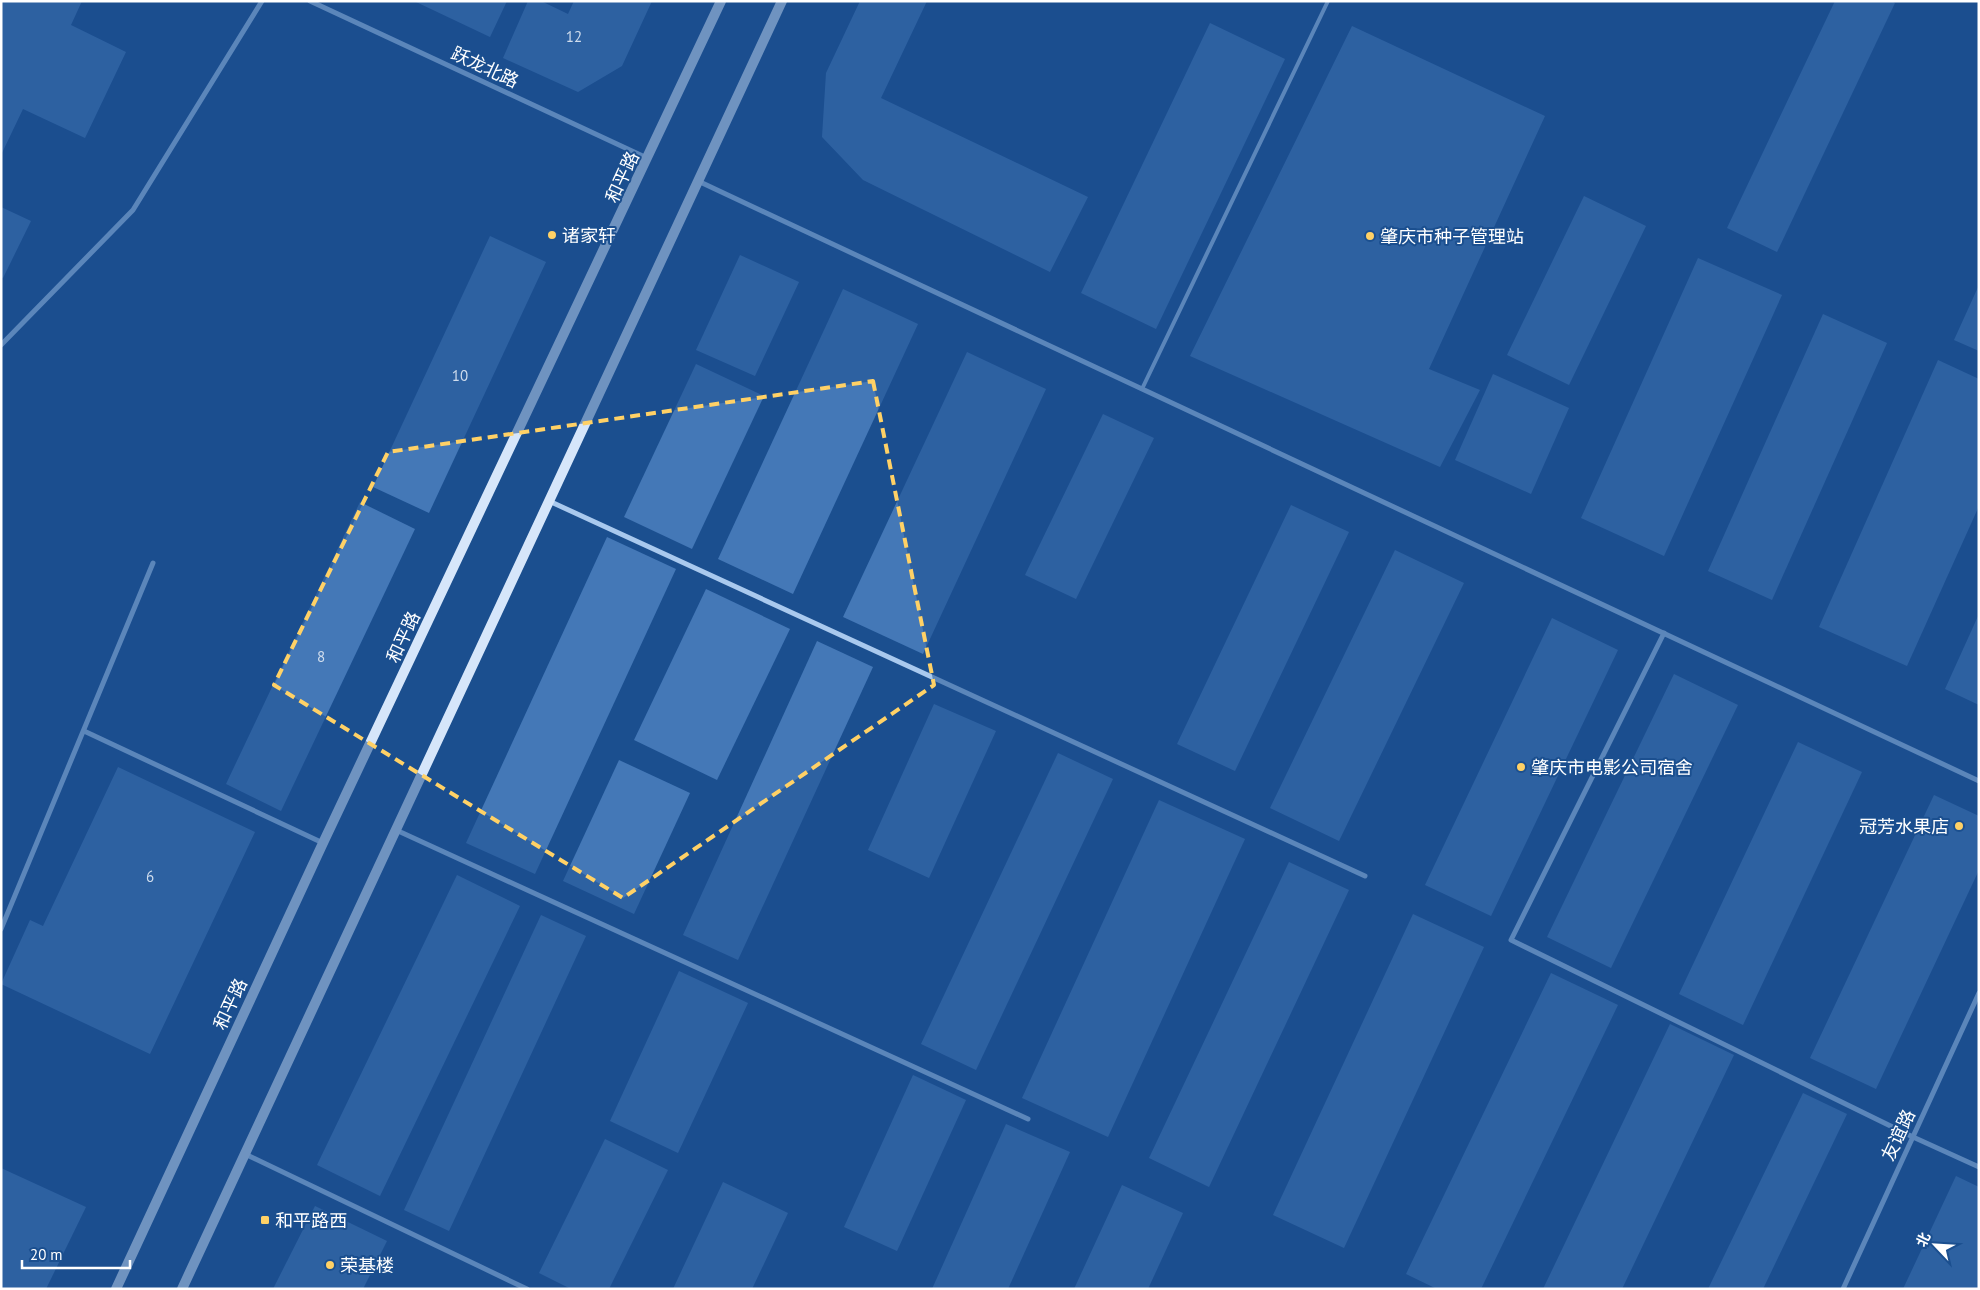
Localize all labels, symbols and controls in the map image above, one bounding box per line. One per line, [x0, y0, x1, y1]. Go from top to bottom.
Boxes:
house number: 12 [566, 27, 582, 46]
street label: 跃龙北路 [448, 41, 522, 93]
street label: 和平路 [600, 148, 644, 206]
place label: 诸家轩 [562, 224, 616, 247]
place label: 肇庆市种子管理站 [1380, 225, 1524, 248]
marker: 诸家轩 [546, 229, 558, 241]
marker: 肇庆市种子管理站 [1364, 230, 1376, 242]
house number: 10 [452, 366, 468, 385]
street label: 和平路 [381, 608, 425, 666]
house number: 8 [317, 647, 325, 666]
place label: 肇庆市电影公司宿舍 [1531, 756, 1693, 779]
marker: 肇庆市电影公司宿舍 [1515, 761, 1527, 773]
place label: 冠芳水果店 [1859, 815, 1949, 838]
marker: 冠芳水果店 [1953, 820, 1965, 832]
house number: 6 [146, 867, 154, 886]
street label: 和平路 [208, 975, 252, 1033]
street label: 友谊路 [1876, 1106, 1920, 1164]
place label: 和平路西 [275, 1209, 347, 1232]
marker: 和平路西 [259, 1214, 271, 1226]
north arrow [1910, 1220, 1960, 1270]
text: 北 [1912, 1229, 1934, 1250]
scale bar [22, 1238, 130, 1270]
text: 20 m [30, 1245, 63, 1264]
place label: 荣基楼 [340, 1254, 394, 1277]
marker: 荣基楼 [324, 1259, 336, 1271]

